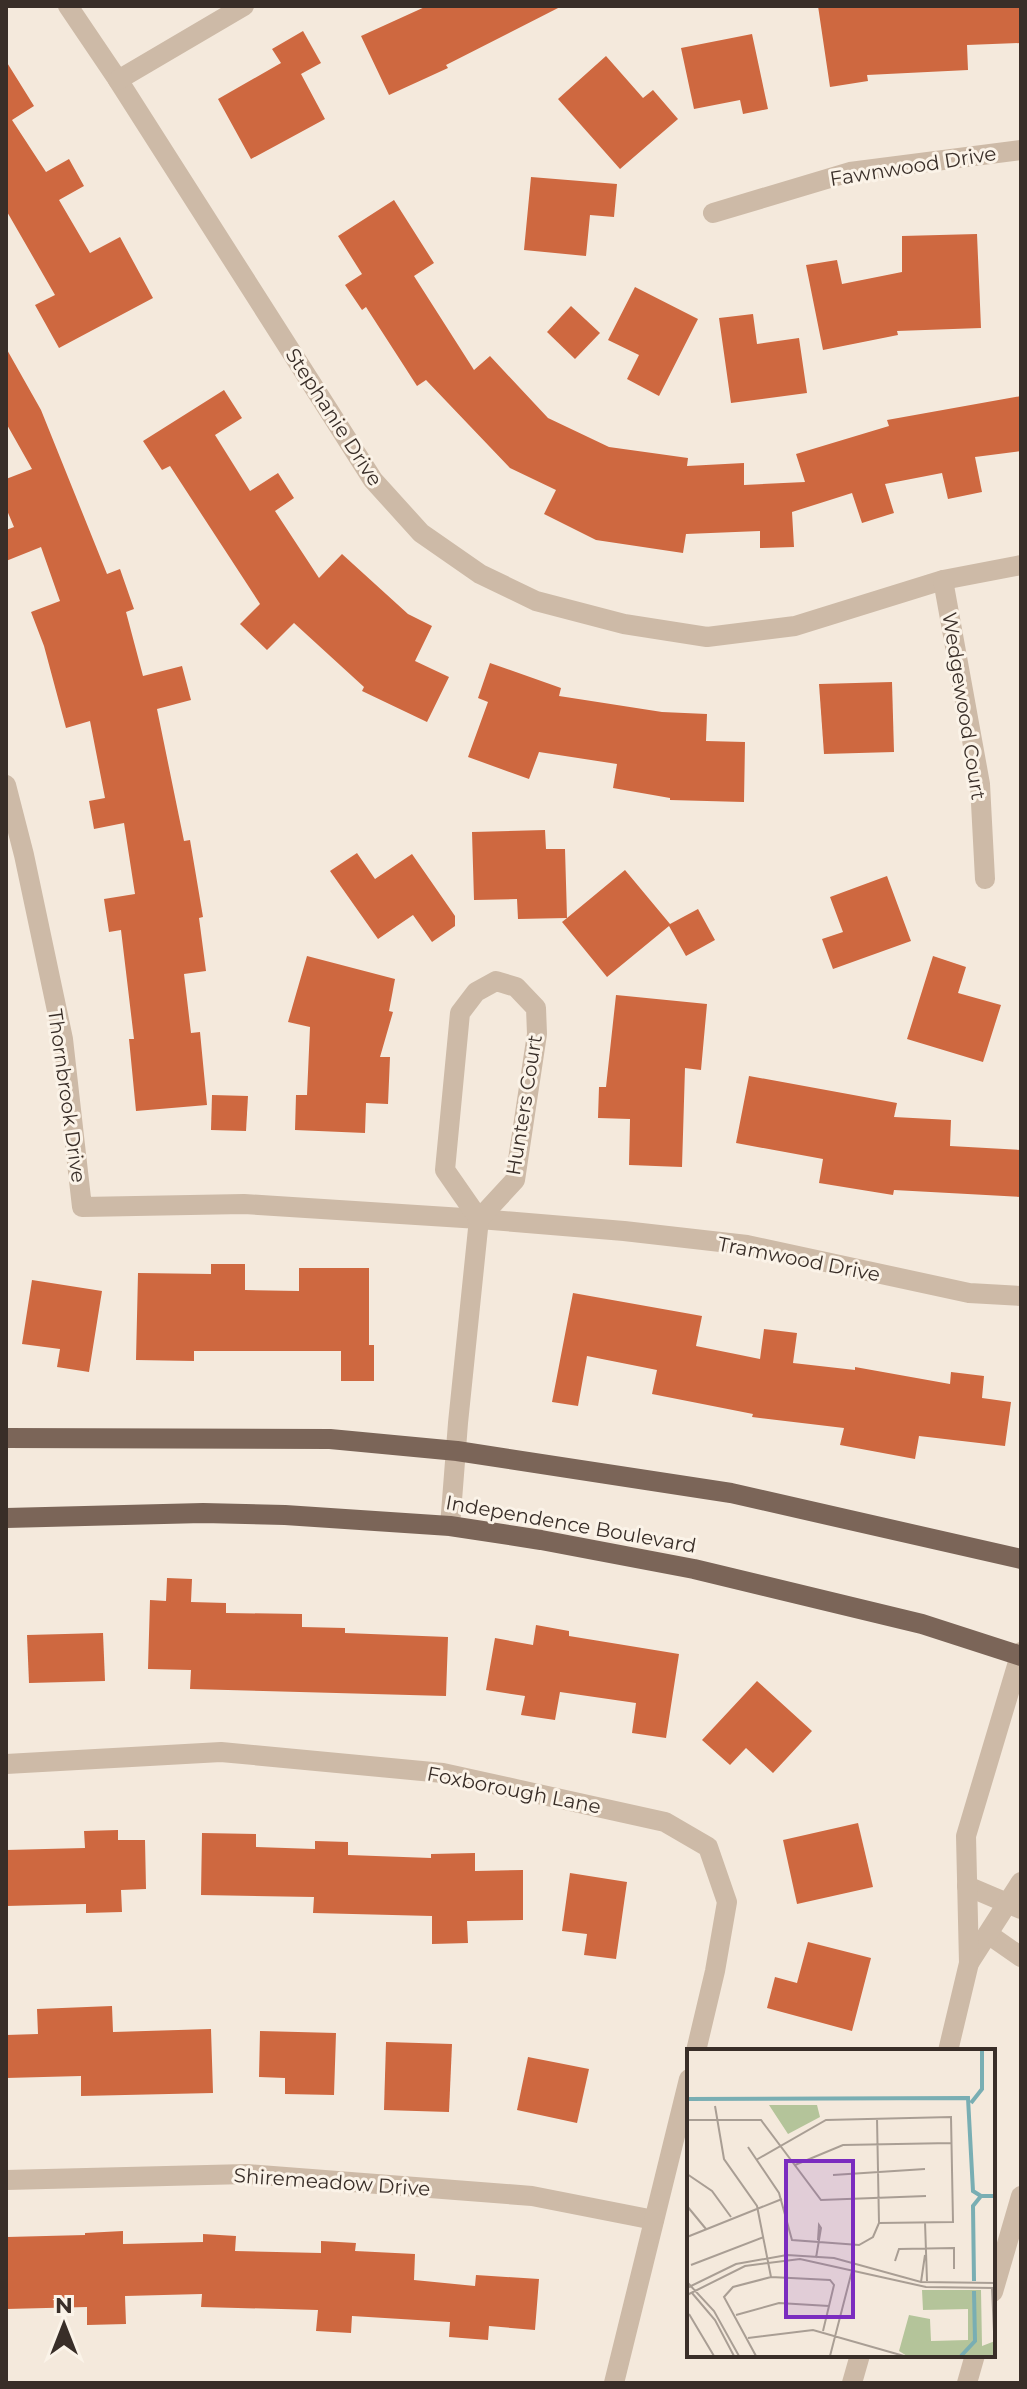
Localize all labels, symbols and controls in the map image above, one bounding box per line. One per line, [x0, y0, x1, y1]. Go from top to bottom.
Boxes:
street label: Fawnwood Drive [828, 141, 998, 191]
street label: Stephanie Drive [280, 344, 388, 490]
street label: Wedgewood Court [937, 610, 991, 802]
street label: Thornbrook Drive [43, 1008, 91, 1184]
street label: Hunters Court [501, 1033, 547, 1177]
street label: Tramwood Drive [716, 1231, 882, 1287]
street label: Independence Boulevard [444, 1490, 698, 1558]
street label: Foxborough Lane [425, 1761, 603, 1819]
inset map [687, 2049, 995, 2357]
street label: Shiremeadow Drive [233, 2163, 431, 2201]
north arrow [24, 2285, 104, 2365]
text: N [55, 2292, 73, 2319]

